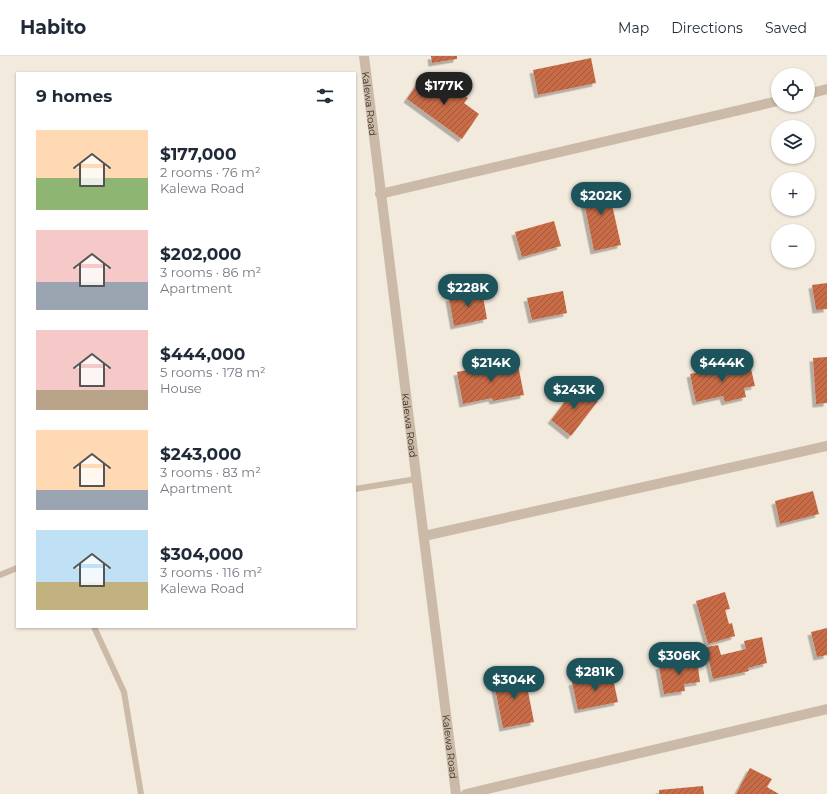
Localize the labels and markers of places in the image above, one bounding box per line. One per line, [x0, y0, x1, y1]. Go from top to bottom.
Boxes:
pin: $177K [416, 72, 472, 106]
pin: $202K [573, 182, 629, 216]
pin: $228K [440, 274, 496, 308]
pin: $214K [463, 349, 519, 383]
pin: $444K [694, 349, 750, 383]
pin: $243K [546, 376, 602, 410]
pin: $306K [651, 642, 707, 676]
pin: $281K [567, 658, 623, 692]
pin: $304K [486, 666, 542, 700]

